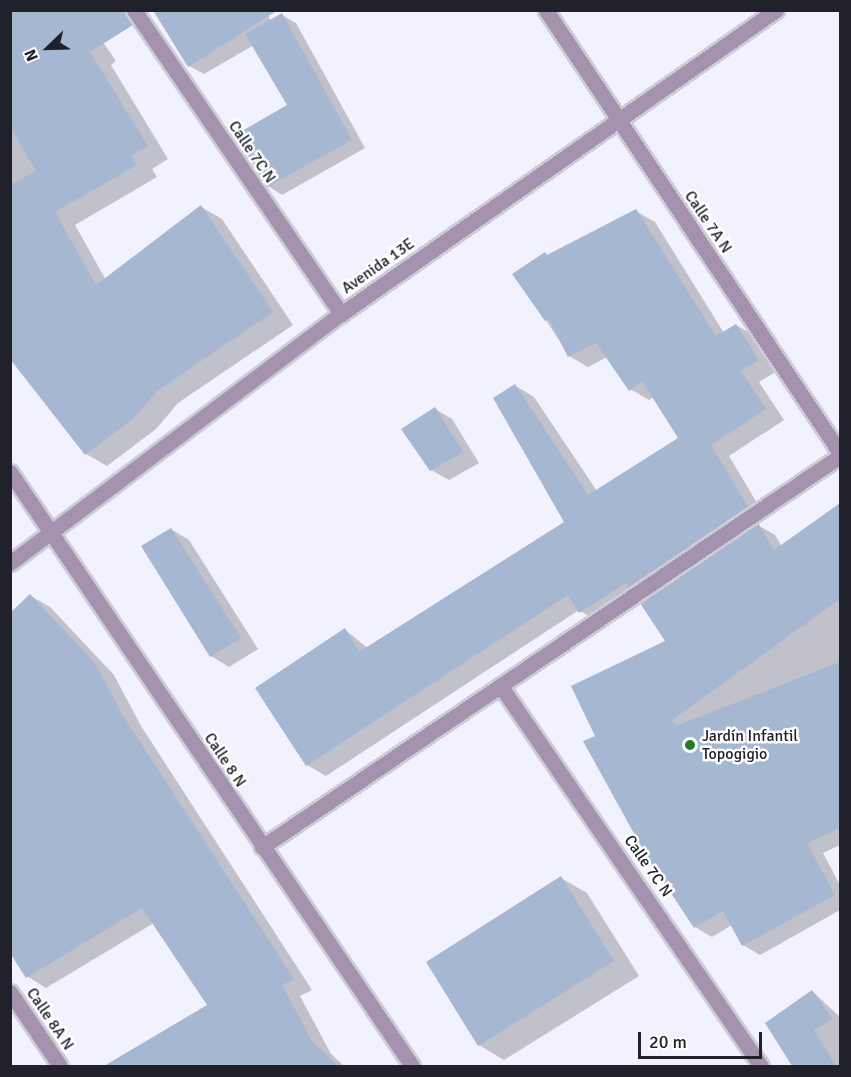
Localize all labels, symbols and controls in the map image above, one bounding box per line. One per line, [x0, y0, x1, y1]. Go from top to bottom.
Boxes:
north arrow [18, 18, 78, 78]
text: N [20, 46, 43, 64]
street label: Calle 7C N [224, 117, 280, 187]
street label: Calle 7A N [680, 187, 736, 257]
street label: Avenida 13E [338, 234, 418, 298]
place label: Jardín Infantil Topogigio [702, 726, 798, 764]
street label: Calle 8 N [200, 729, 250, 791]
marker: Jardín Infantil Topogigio [683, 738, 697, 752]
street label: Calle 7C N [620, 831, 676, 901]
street label: Calle 8A N [22, 984, 78, 1054]
scale bar [641, 1020, 766, 1058]
text: 20 m [649, 1031, 687, 1053]

